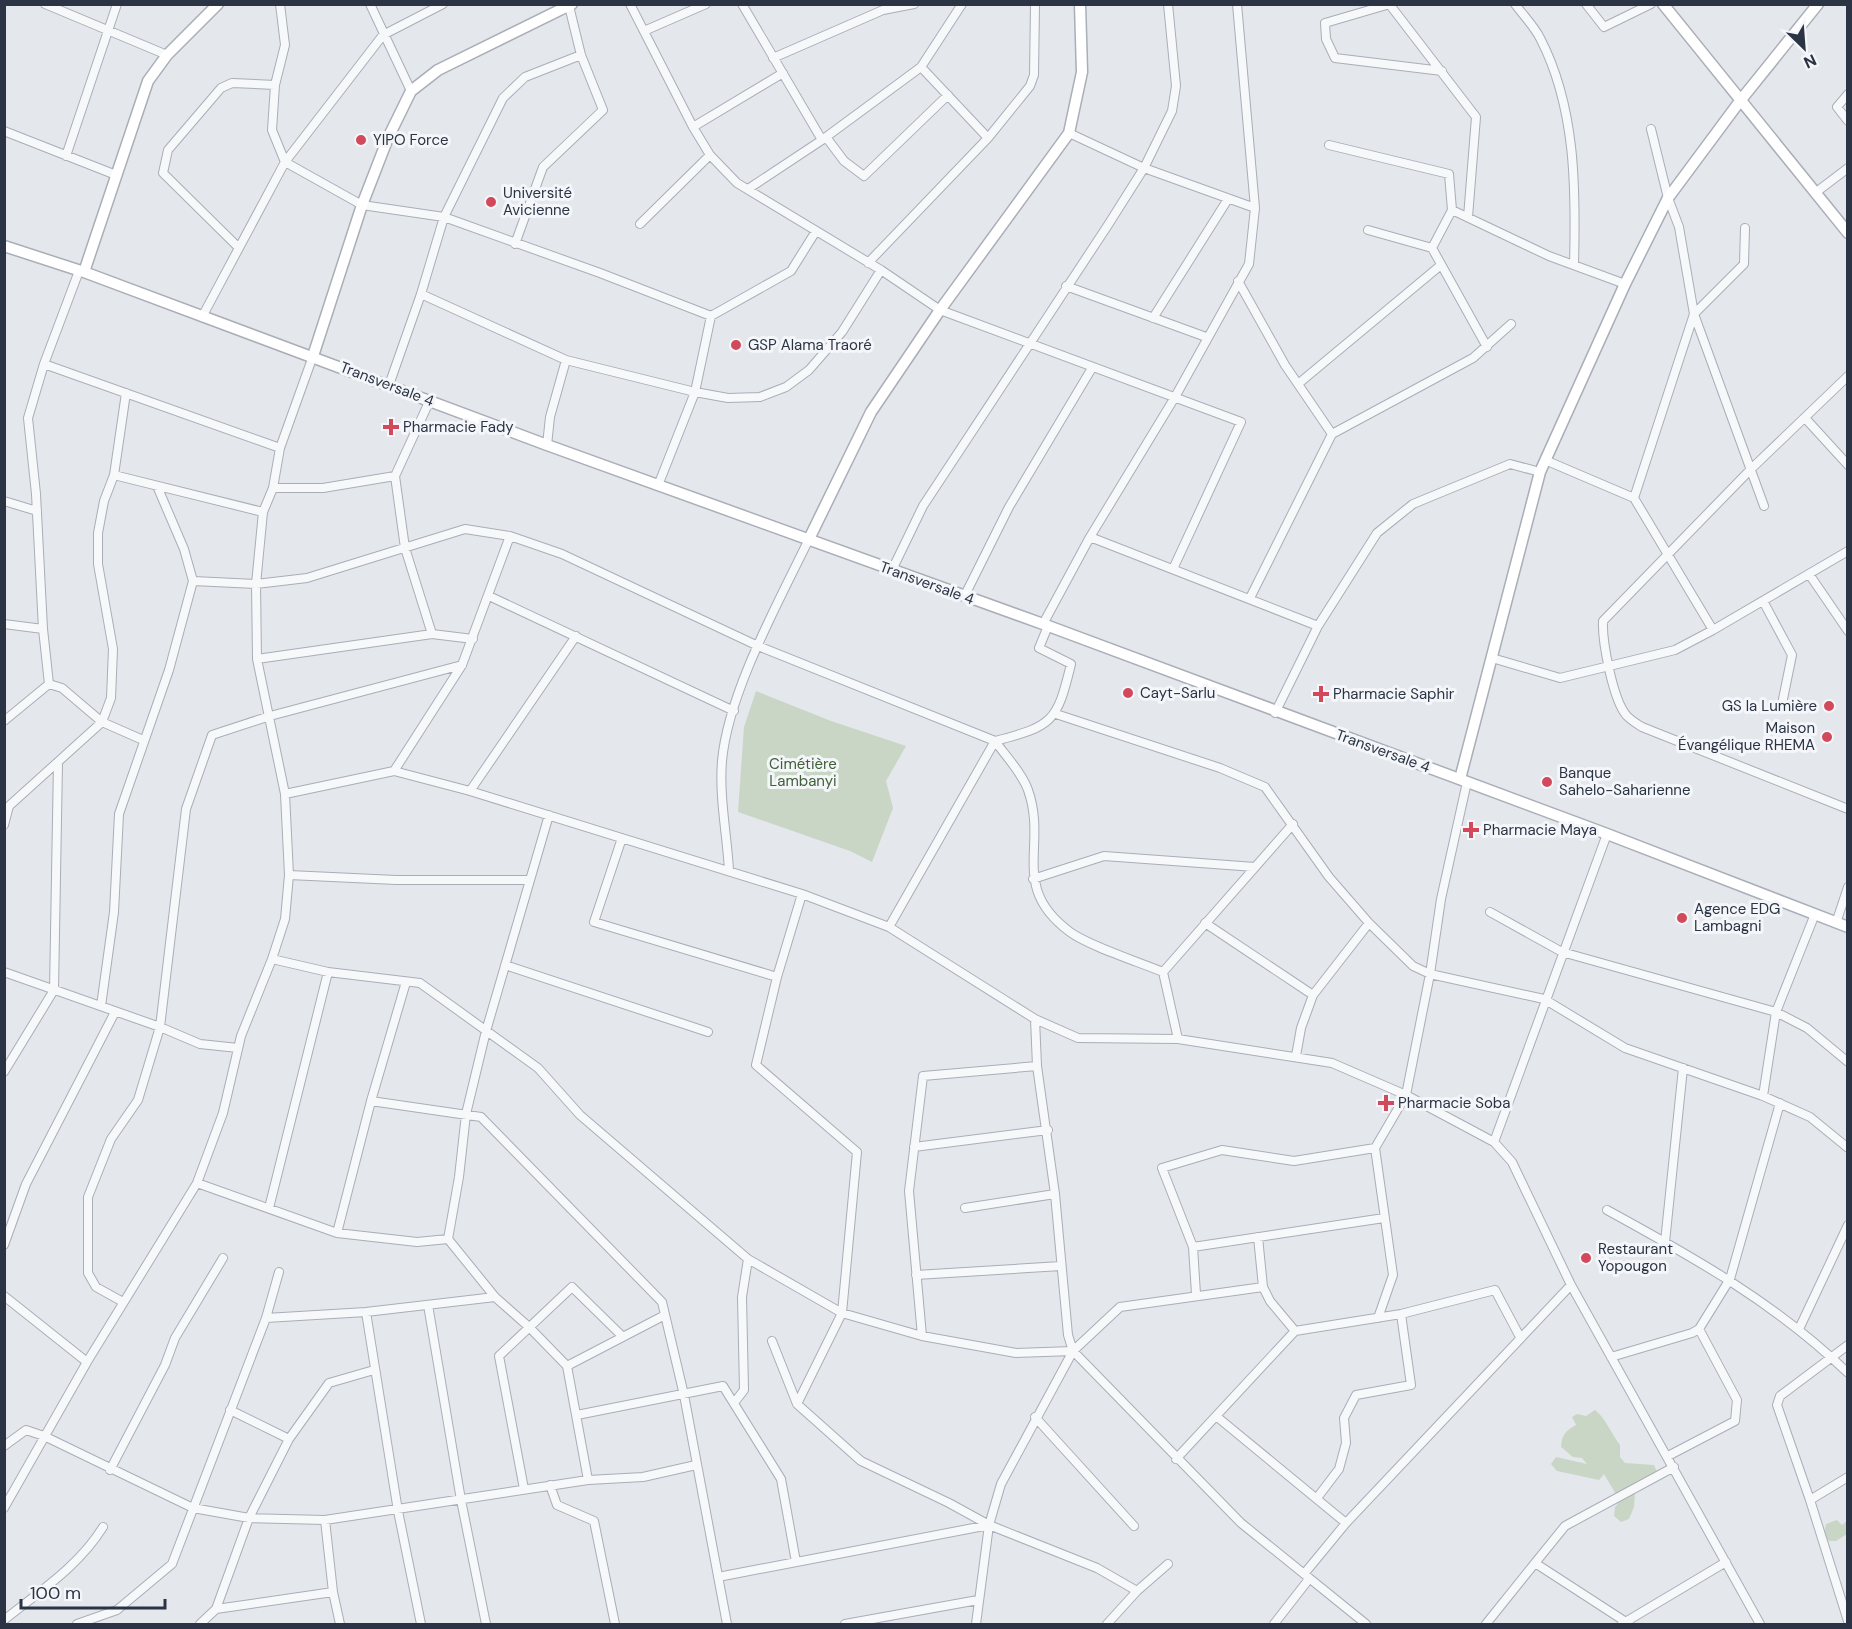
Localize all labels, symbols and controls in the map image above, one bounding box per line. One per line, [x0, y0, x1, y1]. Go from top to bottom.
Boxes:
north arrow [1774, 18, 1834, 78]
text: N [1800, 49, 1820, 73]
place label: YIPO Force [373, 130, 448, 150]
marker: YIPO Force [354, 133, 368, 147]
place label: Université Avicienne [503, 183, 572, 220]
marker: Université Avicienne [484, 195, 498, 209]
place label: GSP Alama Traoré [748, 335, 872, 355]
marker: GSP Alama Traoré [729, 338, 743, 352]
street label: Transversale 4 [337, 357, 437, 411]
place label: Pharmacie Fady [403, 417, 514, 437]
marker: Pharmacie Fady [384, 420, 398, 434]
street label: Transversale 4 [877, 557, 977, 609]
place label: Cayt-Sarlu [1140, 683, 1215, 703]
place label: Pharmacie Saphir [1333, 684, 1455, 704]
marker: Cayt-Sarlu [1121, 686, 1135, 700]
marker: Pharmacie Saphir [1314, 687, 1328, 701]
place label: GS la Lumière [1722, 696, 1817, 716]
marker: GS la Lumière [1822, 699, 1836, 713]
place label: Maison Évangélique RHEMA [1678, 718, 1815, 755]
street label: Transversale 4 [1333, 725, 1433, 777]
marker: Maison Évangélique RHEMA [1820, 730, 1834, 744]
park label: Cimétière Lambanyi [769, 754, 837, 791]
place label: Banque Sahelo-Saharienne [1559, 763, 1690, 800]
marker: Banque Sahelo-Saharienne [1540, 775, 1554, 789]
place label: Pharmacie Maya [1483, 820, 1597, 840]
marker: Pharmacie Maya [1464, 823, 1478, 837]
place label: Agence EDG Lambagni [1694, 899, 1780, 936]
marker: Agence EDG Lambagni [1675, 911, 1689, 925]
place label: Pharmacie Soba [1398, 1093, 1510, 1113]
marker: Pharmacie Soba [1379, 1096, 1393, 1110]
place label: Restaurant Yopougon [1598, 1239, 1673, 1276]
marker: Restaurant Yopougon [1579, 1251, 1593, 1265]
scale bar [21, 1572, 165, 1610]
text: 100 m [30, 1581, 81, 1605]

